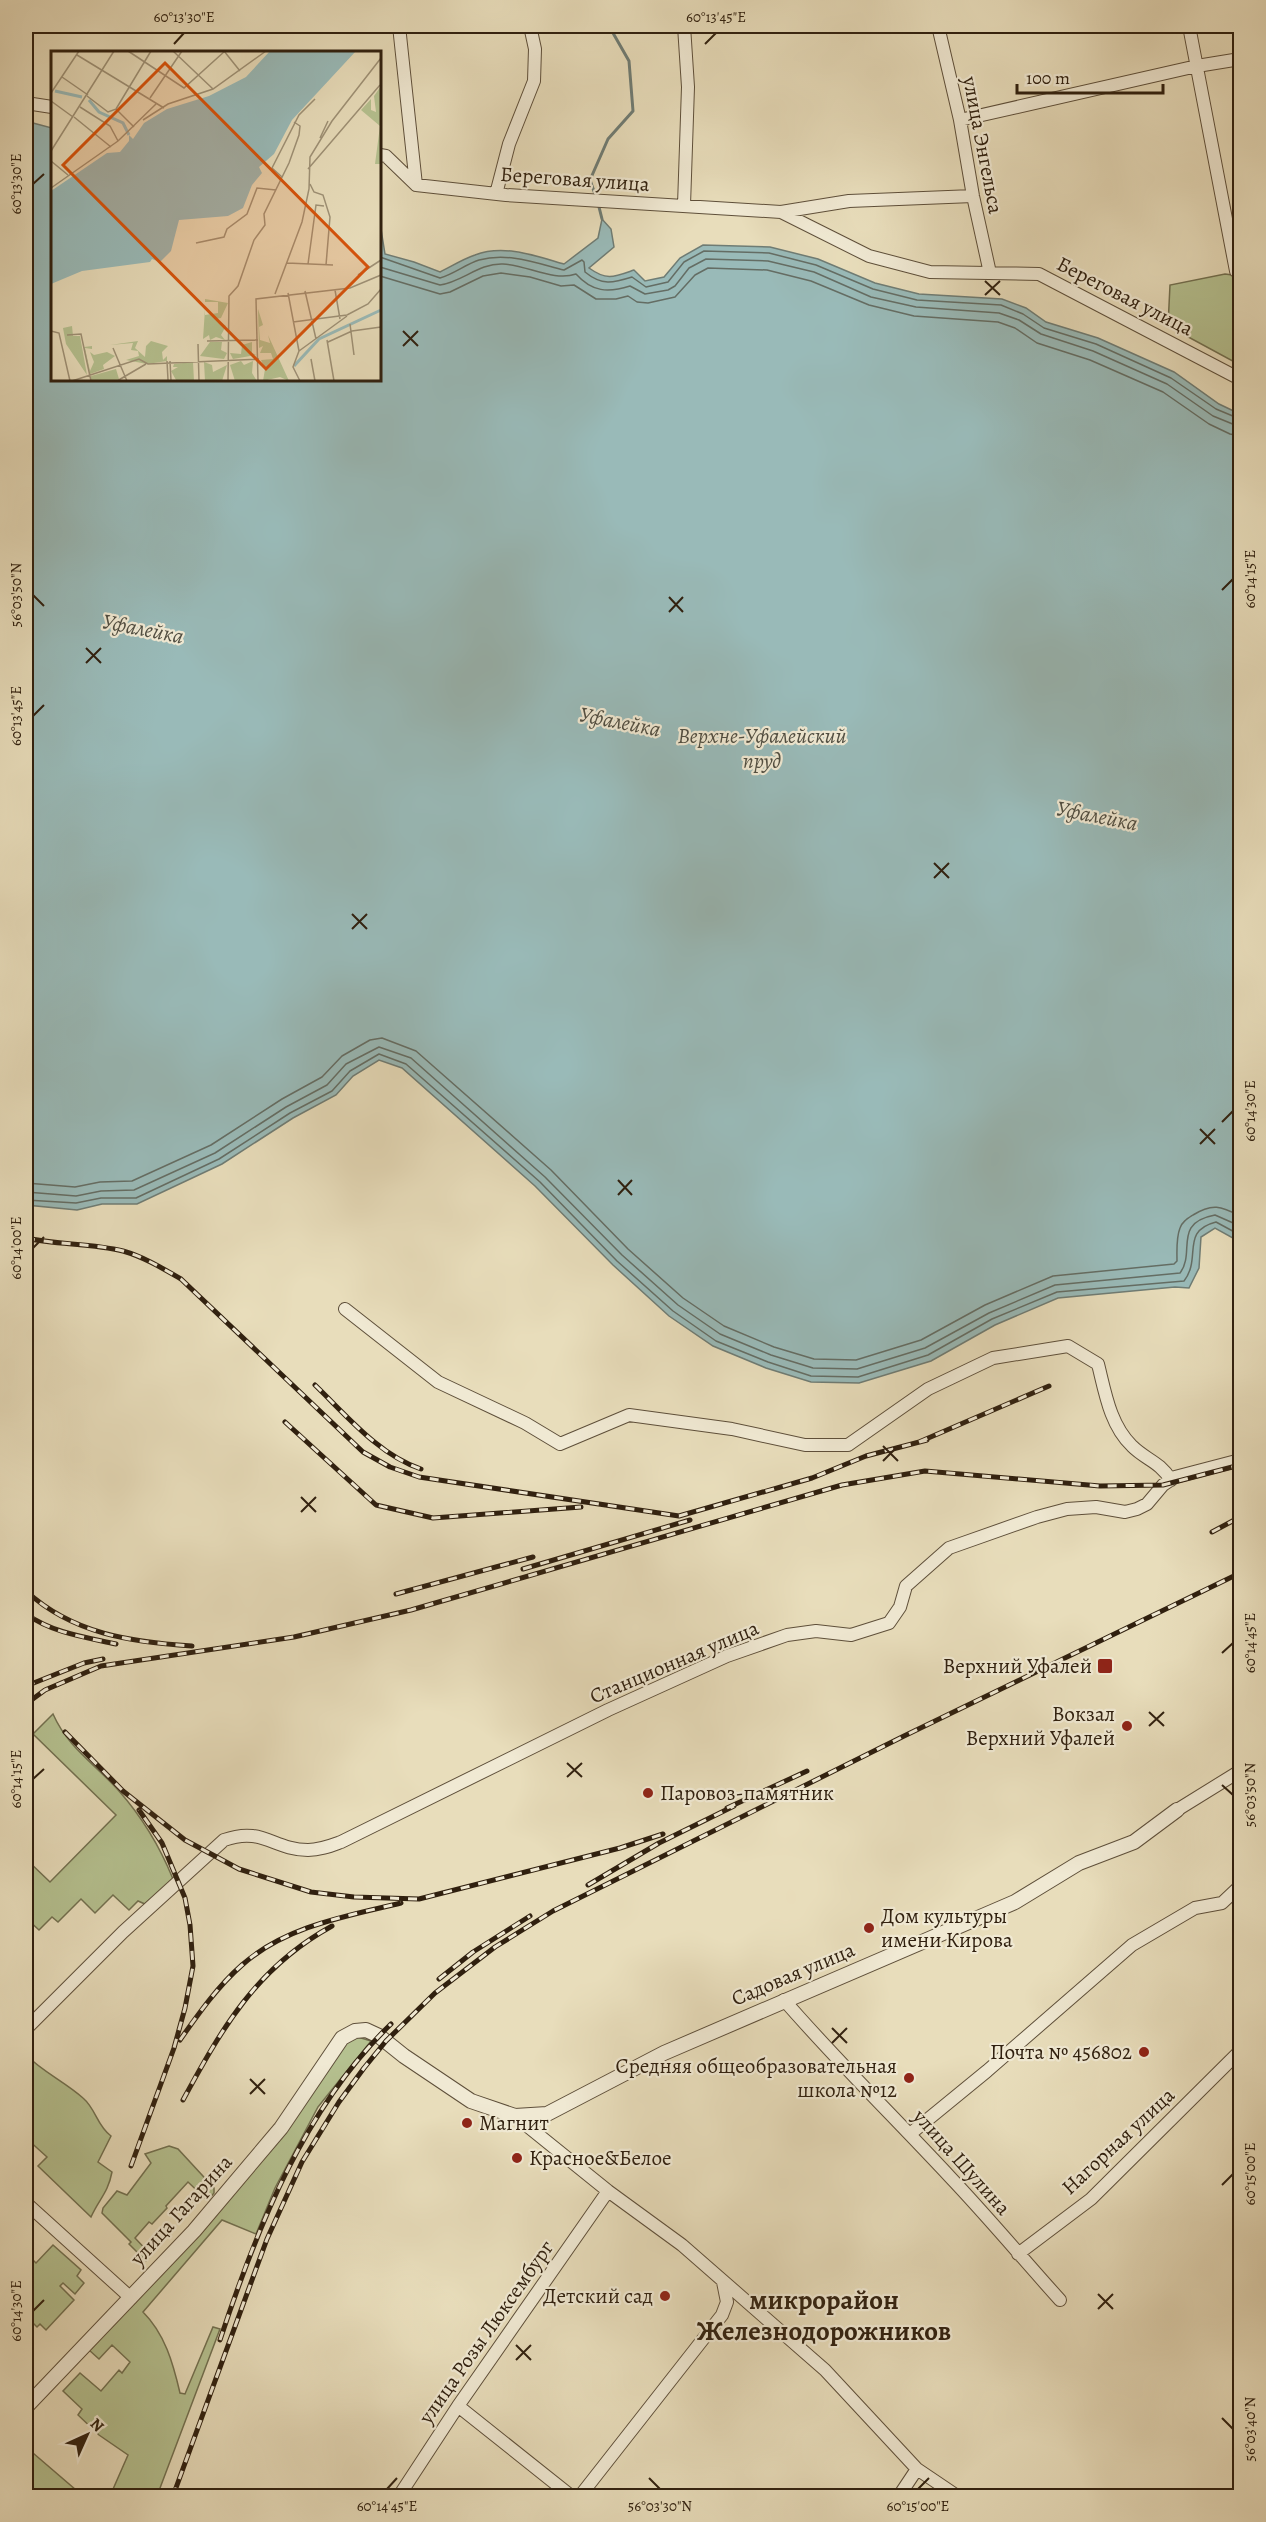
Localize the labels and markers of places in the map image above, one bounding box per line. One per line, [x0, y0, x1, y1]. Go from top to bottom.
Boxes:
place label: Верхний Уфалей [943, 1652, 1092, 1680]
marker: Верхний Уфалей [1096, 1657, 1114, 1675]
place label: Вокзал Верхний Уфалей [966, 1700, 1115, 1752]
marker: Вокзал Верхний Уфалей [1120, 1719, 1134, 1733]
place label: Паровоз-памятник [660, 1779, 834, 1807]
marker: Паровоз-памятник [641, 1786, 655, 1800]
place label: Дом культуры имени Кирова [881, 1902, 1013, 1954]
marker: Дом культуры имени Кирова [862, 1921, 876, 1935]
place label: Почта № 456802 [990, 2038, 1132, 2066]
marker: Почта № 456802 [1137, 2045, 1151, 2059]
place label: Средняя общеобразовательная школа №12 [616, 2052, 897, 2104]
marker: Средняя общеобразовательная школа №12 [902, 2071, 916, 2085]
place label: Магнит [479, 2109, 549, 2137]
marker: Магнит [460, 2116, 474, 2130]
place label: Красное&Белое [529, 2144, 672, 2172]
marker: Красное&Белое [510, 2151, 524, 2165]
place label: Детский сад [543, 2282, 653, 2310]
marker: Детский сад [658, 2289, 672, 2303]

